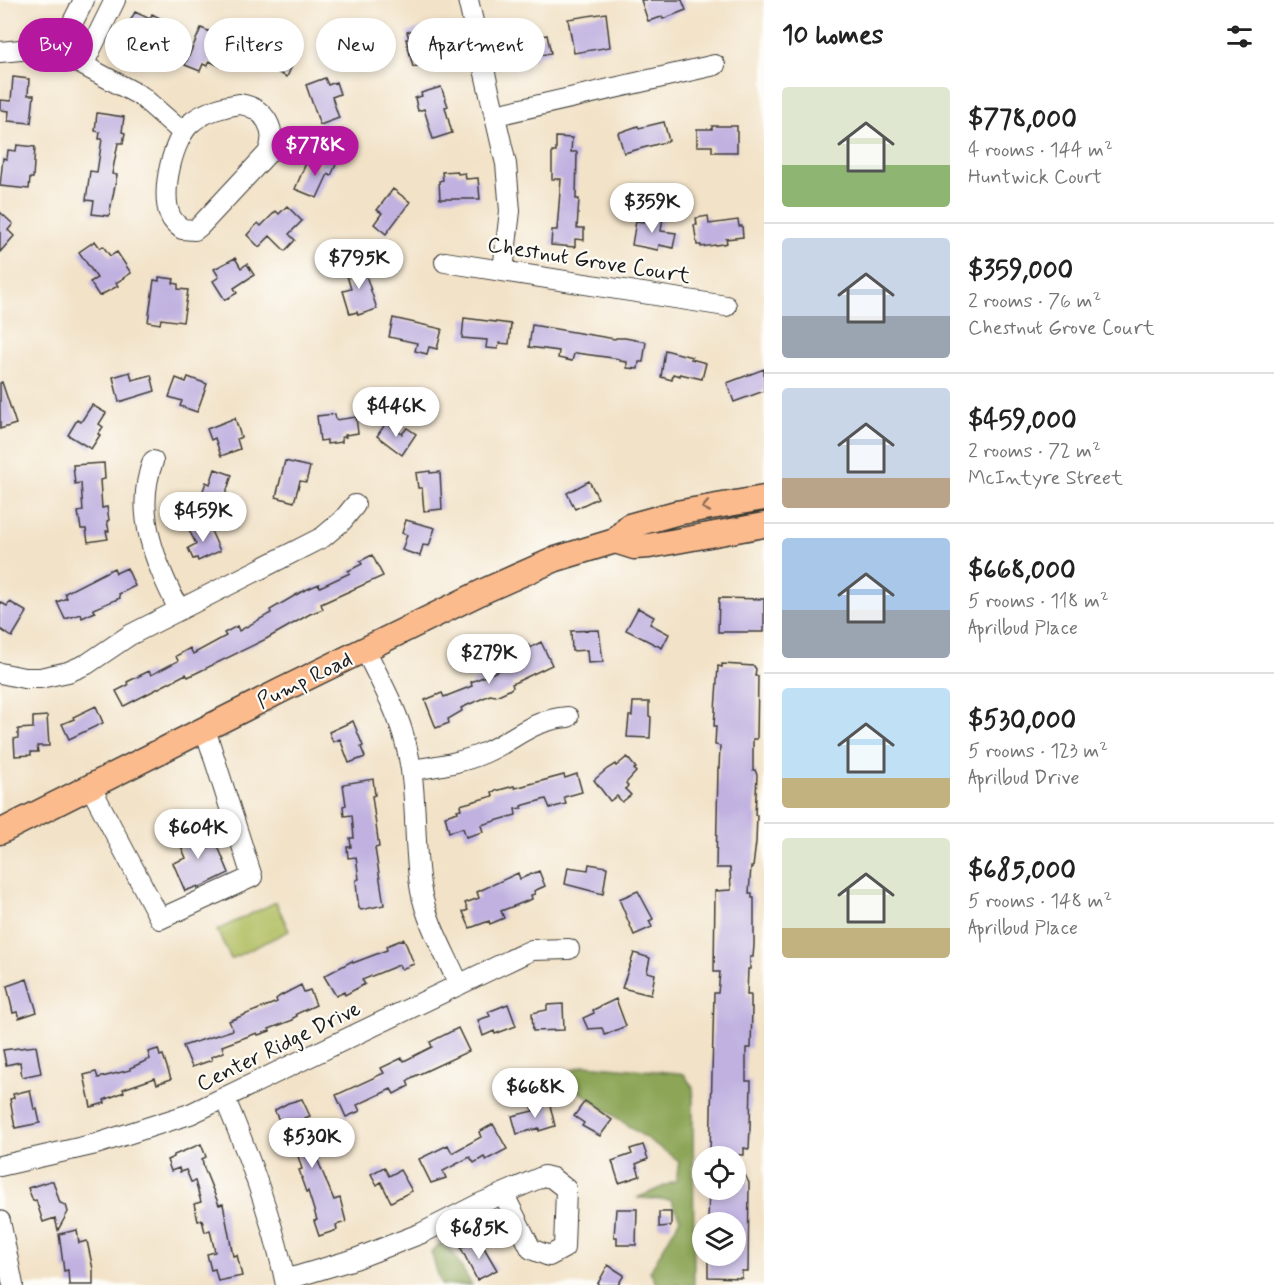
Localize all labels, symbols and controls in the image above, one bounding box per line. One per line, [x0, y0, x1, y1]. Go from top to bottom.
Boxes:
chip: Buy [18, 18, 93, 72]
chip: Rent [105, 18, 192, 72]
chip: Filters [204, 18, 304, 72]
chip: New [316, 18, 396, 72]
chip: Apartment [408, 18, 545, 72]
text: 10 homes [782, 19, 883, 53]
icon: filters [1223, 20, 1256, 53]
text: $778,000 [968, 103, 1077, 137]
icon: home [830, 111, 902, 183]
pin: $778K [273, 126, 357, 177]
text: $778K [286, 132, 344, 159]
text: 4 rooms · 144 m² [968, 137, 1113, 164]
text: Huntwick Court [968, 164, 1102, 191]
pin: $359K [610, 183, 694, 234]
text: $359K [624, 189, 680, 216]
street label: Chestnut Grove Court [485, 231, 692, 291]
pin: $795K [317, 239, 401, 290]
text: $795K [328, 245, 390, 272]
text: $359,000 [968, 254, 1073, 288]
icon: home [830, 262, 902, 334]
text: 2 rooms · 76 m² [968, 288, 1101, 315]
text: Chestnut Grove Court [968, 315, 1155, 342]
pin: $446K [354, 387, 438, 438]
text: $446K [366, 393, 426, 420]
text: $459,000 [968, 404, 1077, 438]
icon: home [830, 412, 902, 484]
text: 2 rooms · 72 m² [968, 438, 1101, 465]
text: McIntyre Street [968, 465, 1123, 492]
pin: $459K [161, 492, 245, 543]
text: $459K [174, 498, 232, 525]
one-way arrow [702, 500, 712, 513]
text: $668,000 [968, 554, 1076, 588]
icon: home [830, 562, 902, 634]
text: 5 rooms · 118 m² [968, 588, 1109, 615]
text: Aprilbud Place [968, 615, 1078, 642]
pin: $279K [447, 634, 531, 685]
text: $279K [461, 640, 517, 667]
street label: Pump Road [252, 646, 357, 716]
text: $530,000 [968, 704, 1076, 738]
icon: home [830, 712, 902, 784]
text: 5 rooms · 123 m² [968, 738, 1108, 765]
text: Aprilbud Drive [968, 765, 1080, 792]
pin: $604K [156, 809, 240, 860]
text: $604K [168, 815, 228, 842]
text: $685,000 [968, 854, 1076, 888]
icon: home [830, 862, 902, 934]
text: 5 rooms · 148 m² [968, 888, 1112, 915]
text: Aprilbud Place [968, 915, 1078, 942]
street label: Center Ridge Drive [192, 995, 366, 1100]
pin: $668K [493, 1068, 577, 1119]
text: $668K [506, 1074, 564, 1101]
pin: $530K [270, 1118, 354, 1169]
text: $530K [283, 1124, 341, 1151]
map controls [692, 1146, 746, 1266]
button: locate [692, 1146, 746, 1200]
pin: $685K [437, 1209, 521, 1260]
button: layers [692, 1212, 746, 1266]
text: $685K [450, 1215, 508, 1242]

